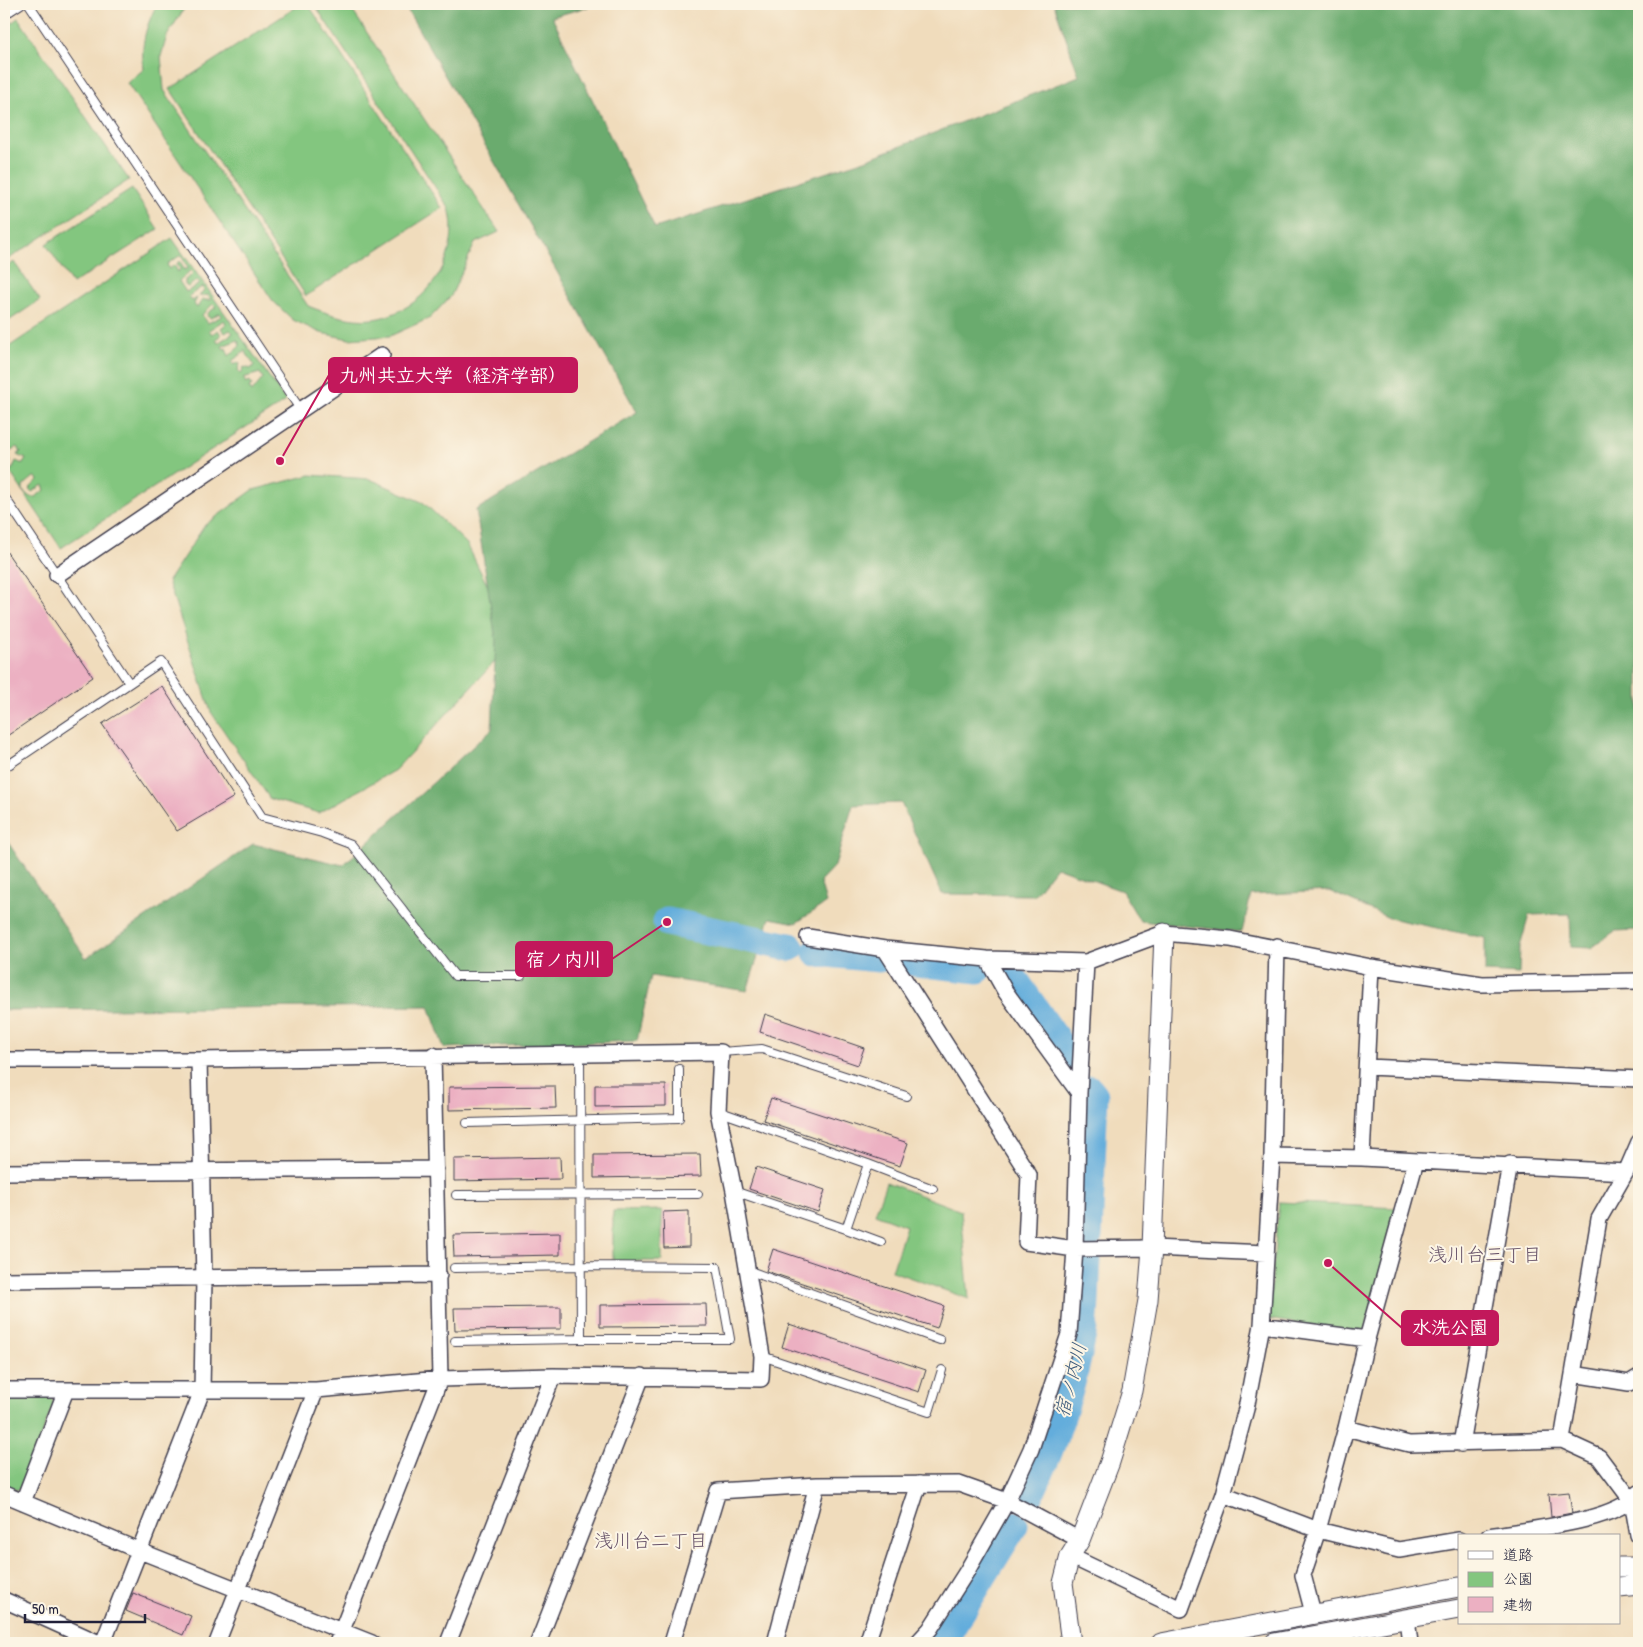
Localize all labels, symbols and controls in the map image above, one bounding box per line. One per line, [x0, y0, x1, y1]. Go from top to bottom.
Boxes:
callout: 九州共立大学（経済学部） [329, 358, 577, 392]
text: 九州共立大学（経済学部） [339, 362, 567, 388]
callout: 宿ノ内川 [516, 942, 612, 976]
text: 宿ノ内川 [526, 946, 602, 972]
district label: 浅川台三丁目 [1428, 1241, 1542, 1267]
callout: 水洗公園 [1402, 1311, 1498, 1345]
text: 水洗公園 [1412, 1314, 1488, 1340]
water label: 宿ノ内川 [1048, 1340, 1092, 1420]
district label: 浅川台二丁目 [594, 1527, 708, 1553]
legend [1458, 1534, 1620, 1624]
text: 道路 [1503, 1544, 1533, 1565]
text: 公園 [1503, 1568, 1533, 1589]
scale bar [25, 1592, 145, 1624]
text: 建物 [1503, 1594, 1533, 1615]
text: 50 m [32, 1598, 59, 1619]

